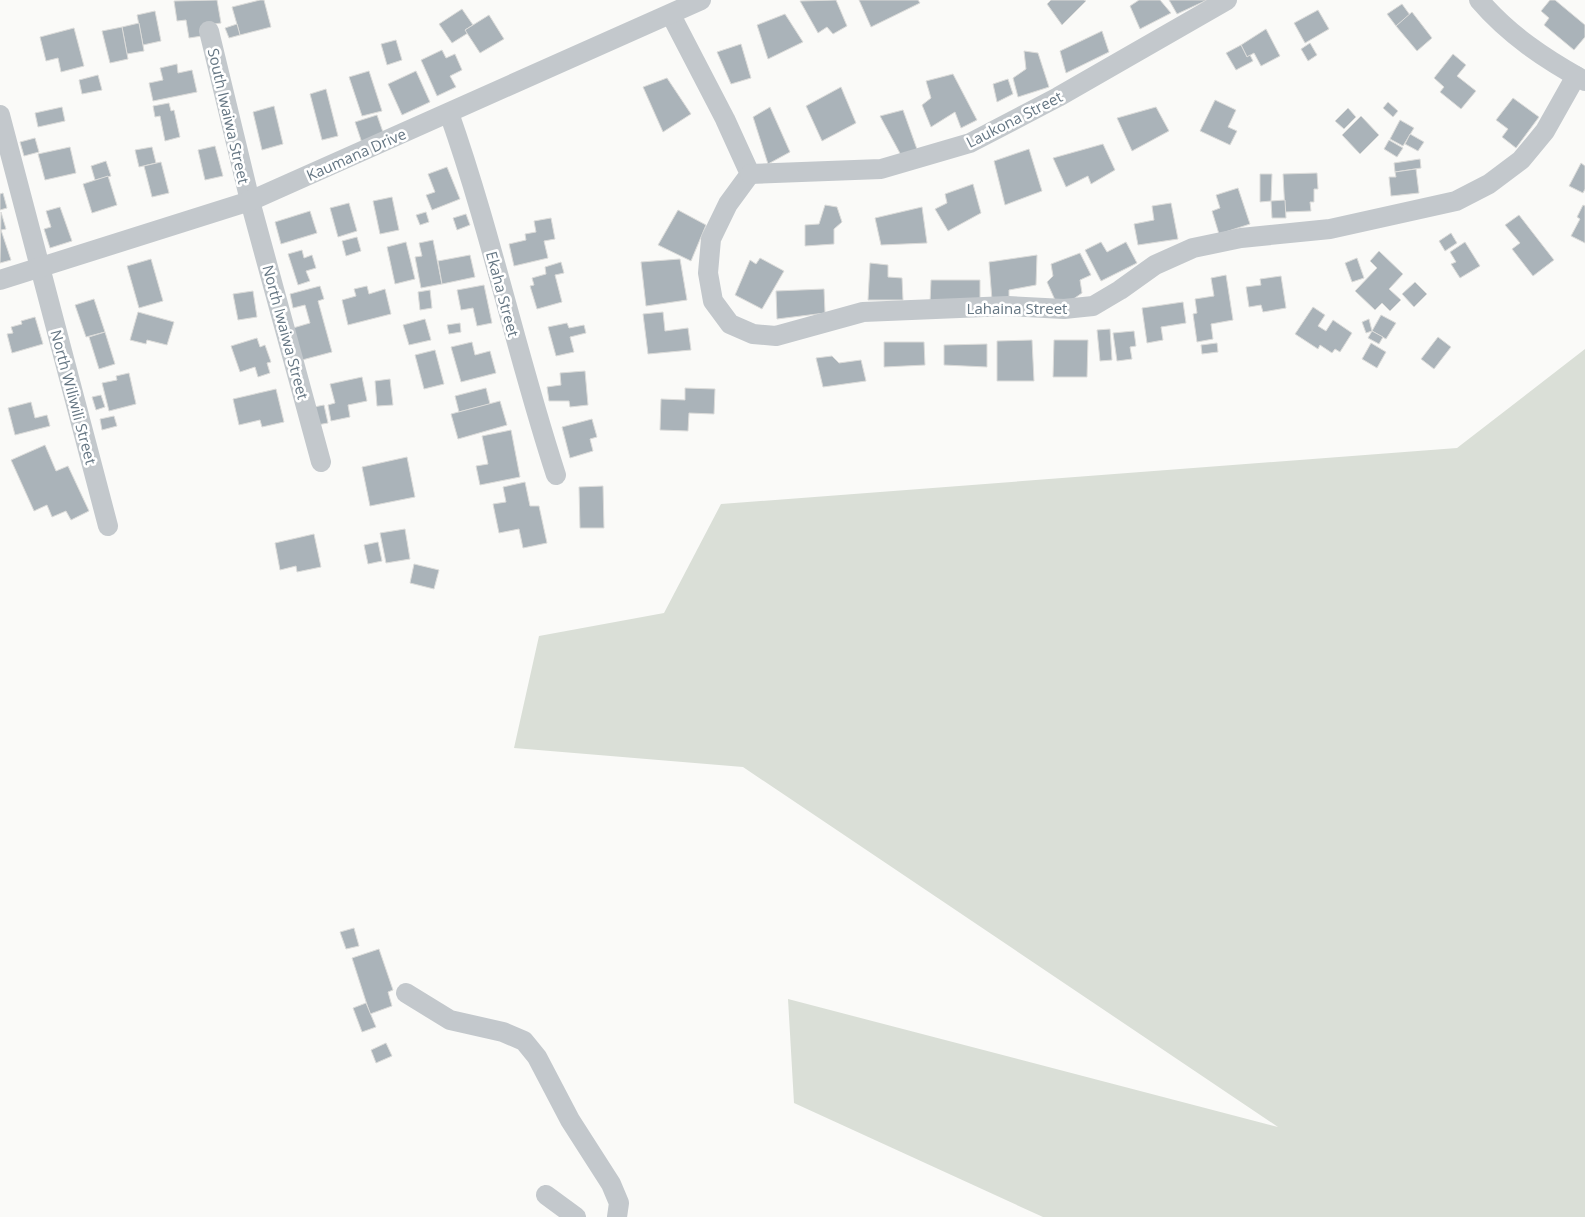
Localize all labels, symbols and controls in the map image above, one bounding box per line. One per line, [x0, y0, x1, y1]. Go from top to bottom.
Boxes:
street label: South Iwaiwa Street [204, 46, 254, 186]
street label: Laukona Street [962, 86, 1066, 152]
street label: Kaumana Drive [303, 123, 409, 185]
street label: Ekaha Street [482, 249, 524, 339]
street label: North Iwaiwa Street [258, 262, 314, 402]
street label: Lahaina Street [967, 298, 1067, 318]
street label: North Wiliwili Street [46, 327, 102, 467]

